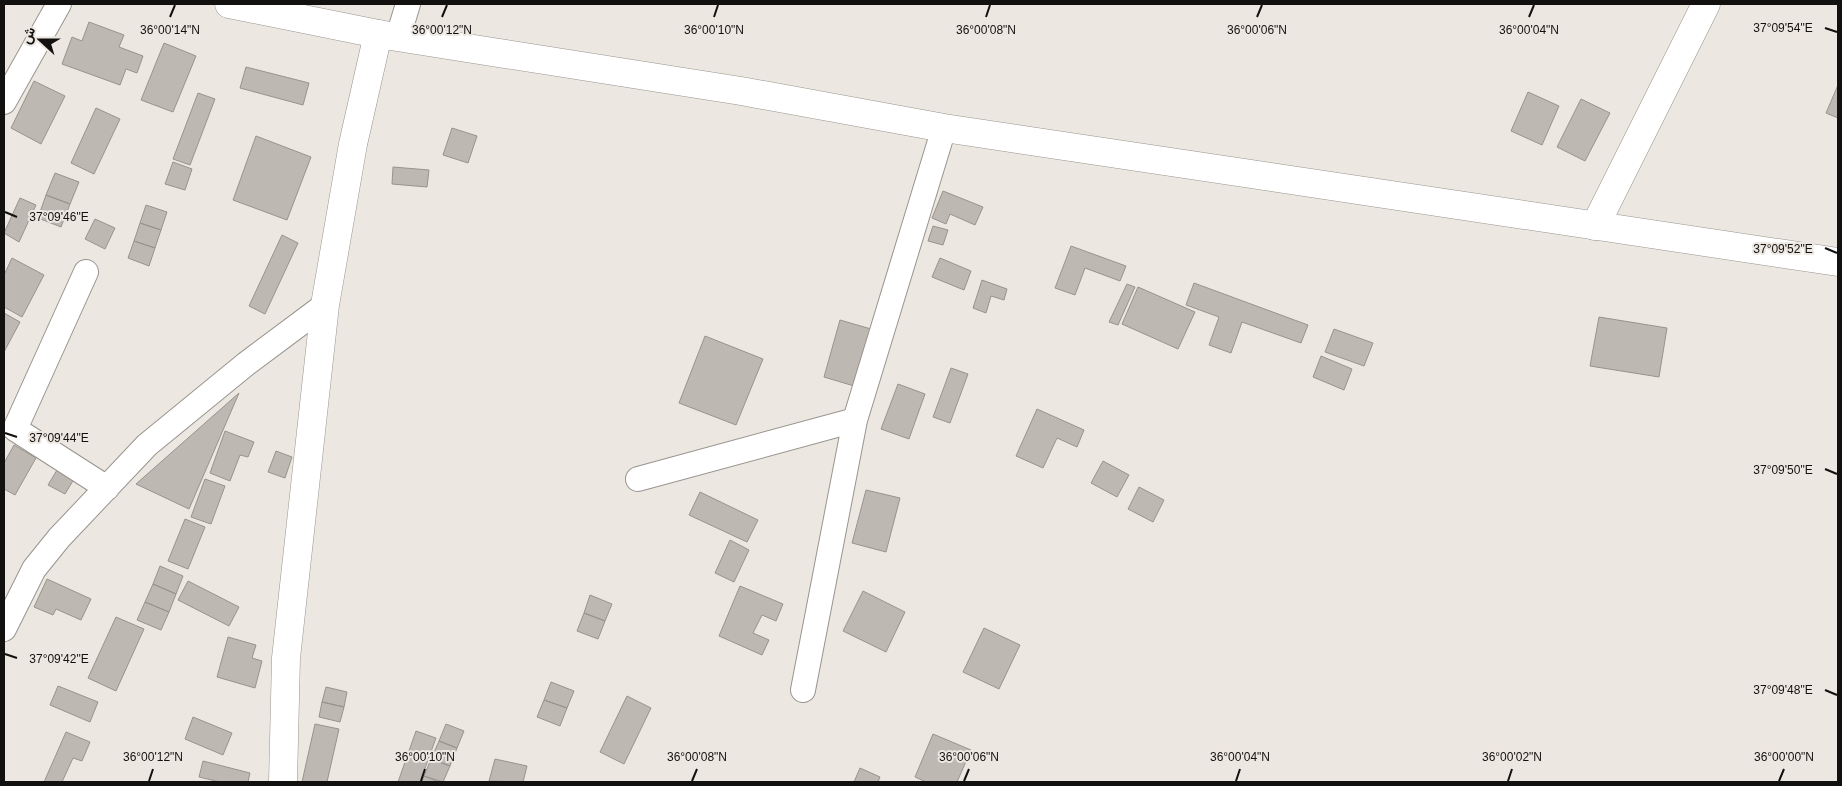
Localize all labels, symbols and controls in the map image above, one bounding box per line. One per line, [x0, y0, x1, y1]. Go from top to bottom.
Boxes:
north arrow [15, 15, 65, 65]
text: 37°09'54"E [1753, 21, 1813, 35]
text: 36°00'14"N [140, 23, 200, 37]
text: 36°00'12"N [412, 23, 472, 37]
text: 36°00'10"N [684, 23, 744, 37]
text: 36°00'08"N [956, 23, 1016, 37]
text: 36°00'06"N [1227, 23, 1287, 37]
text: 36°00'04"N [1499, 23, 1559, 37]
text: ش [17, 24, 39, 46]
text: 37°09'46"E [29, 210, 89, 224]
text: 37°09'52"E [1753, 242, 1813, 256]
text: 37°09'44"E [29, 431, 89, 445]
text: 37°09'50"E [1753, 463, 1813, 477]
text: 37°09'42"E [29, 652, 89, 666]
text: 37°09'48"E [1753, 683, 1813, 697]
text: 36°00'12"N [123, 750, 183, 764]
text: 36°00'10"N [395, 750, 455, 764]
text: 36°00'08"N [667, 750, 727, 764]
text: 36°00'06"N [939, 750, 999, 764]
text: 36°00'04"N [1210, 750, 1270, 764]
text: 36°00'02"N [1482, 750, 1542, 764]
text: 36°00'00"N [1754, 750, 1814, 764]

